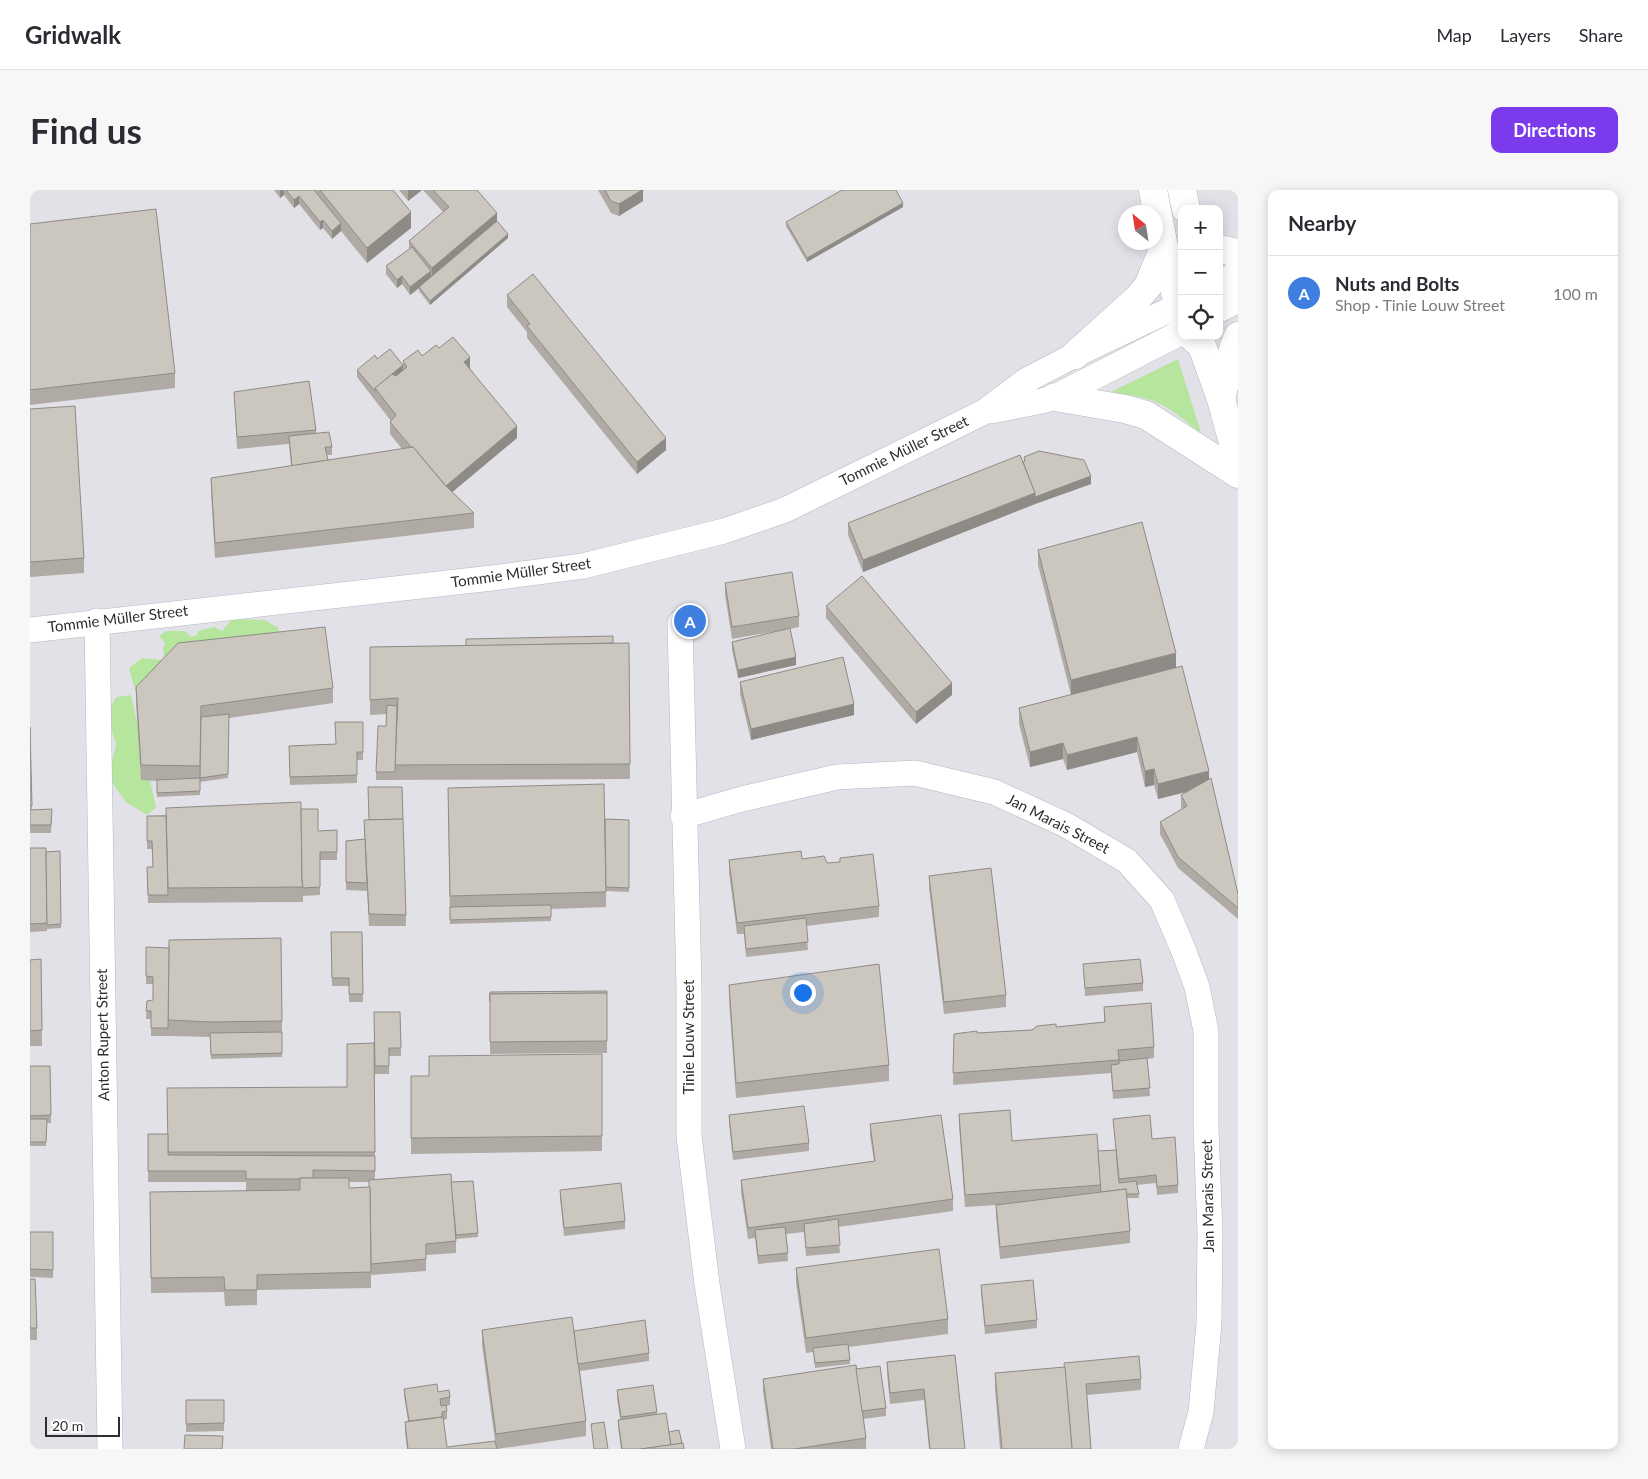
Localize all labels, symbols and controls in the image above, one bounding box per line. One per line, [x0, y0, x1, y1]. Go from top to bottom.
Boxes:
text: Gridwalk [25, 20, 121, 49]
text: Map [1436, 24, 1472, 46]
text: Layers [1500, 24, 1551, 46]
text: Share [1579, 24, 1623, 46]
button: Directions [1491, 107, 1618, 153]
text: Find us [30, 109, 142, 151]
north arrow [1118, 205, 1163, 250]
map controls [1178, 205, 1223, 340]
button: + [1178, 205, 1223, 250]
text: Nearby [1288, 210, 1356, 235]
button: − [1178, 250, 1223, 295]
text: Nuts and Bolts [1335, 272, 1459, 295]
text: A [1298, 284, 1310, 303]
text: 100 m [1553, 284, 1598, 303]
button: locate [1178, 295, 1223, 340]
text: Shop · Tinie Louw Street [1335, 295, 1505, 314]
street label: Tommie Müller Street [836, 411, 972, 489]
street label: Tommie Müller Street [450, 553, 593, 591]
street label: Tommie Müller Street [47, 600, 190, 636]
pin: A [674, 602, 706, 640]
street label: Jan Marais Street [1004, 789, 1113, 857]
street label: Anton Rupert Street [92, 968, 112, 1101]
street label: Tinie Louw Street [679, 979, 697, 1094]
your location [790, 980, 816, 1006]
street label: Jan Marais Street [1197, 1139, 1217, 1253]
scale bar [45, 1414, 120, 1437]
text: 20 m [52, 1417, 83, 1434]

